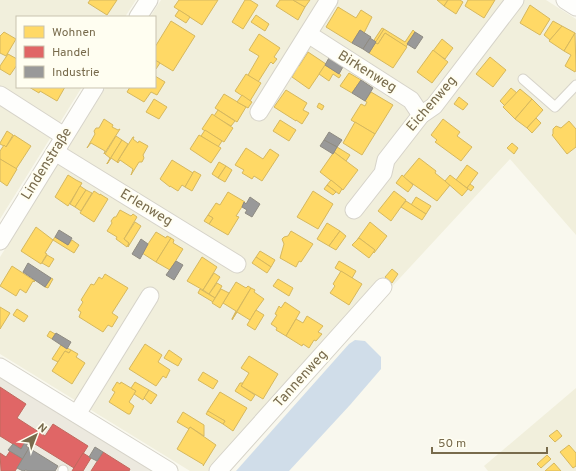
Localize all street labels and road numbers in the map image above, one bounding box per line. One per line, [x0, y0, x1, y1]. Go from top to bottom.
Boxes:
street label: Birkenweg [334, 47, 400, 97]
street label: Eichenweg [403, 73, 461, 135]
street label: Lindenstraße [18, 125, 76, 203]
street label: Erlenweg [117, 186, 175, 230]
street label: Tannenweg [271, 347, 331, 411]

